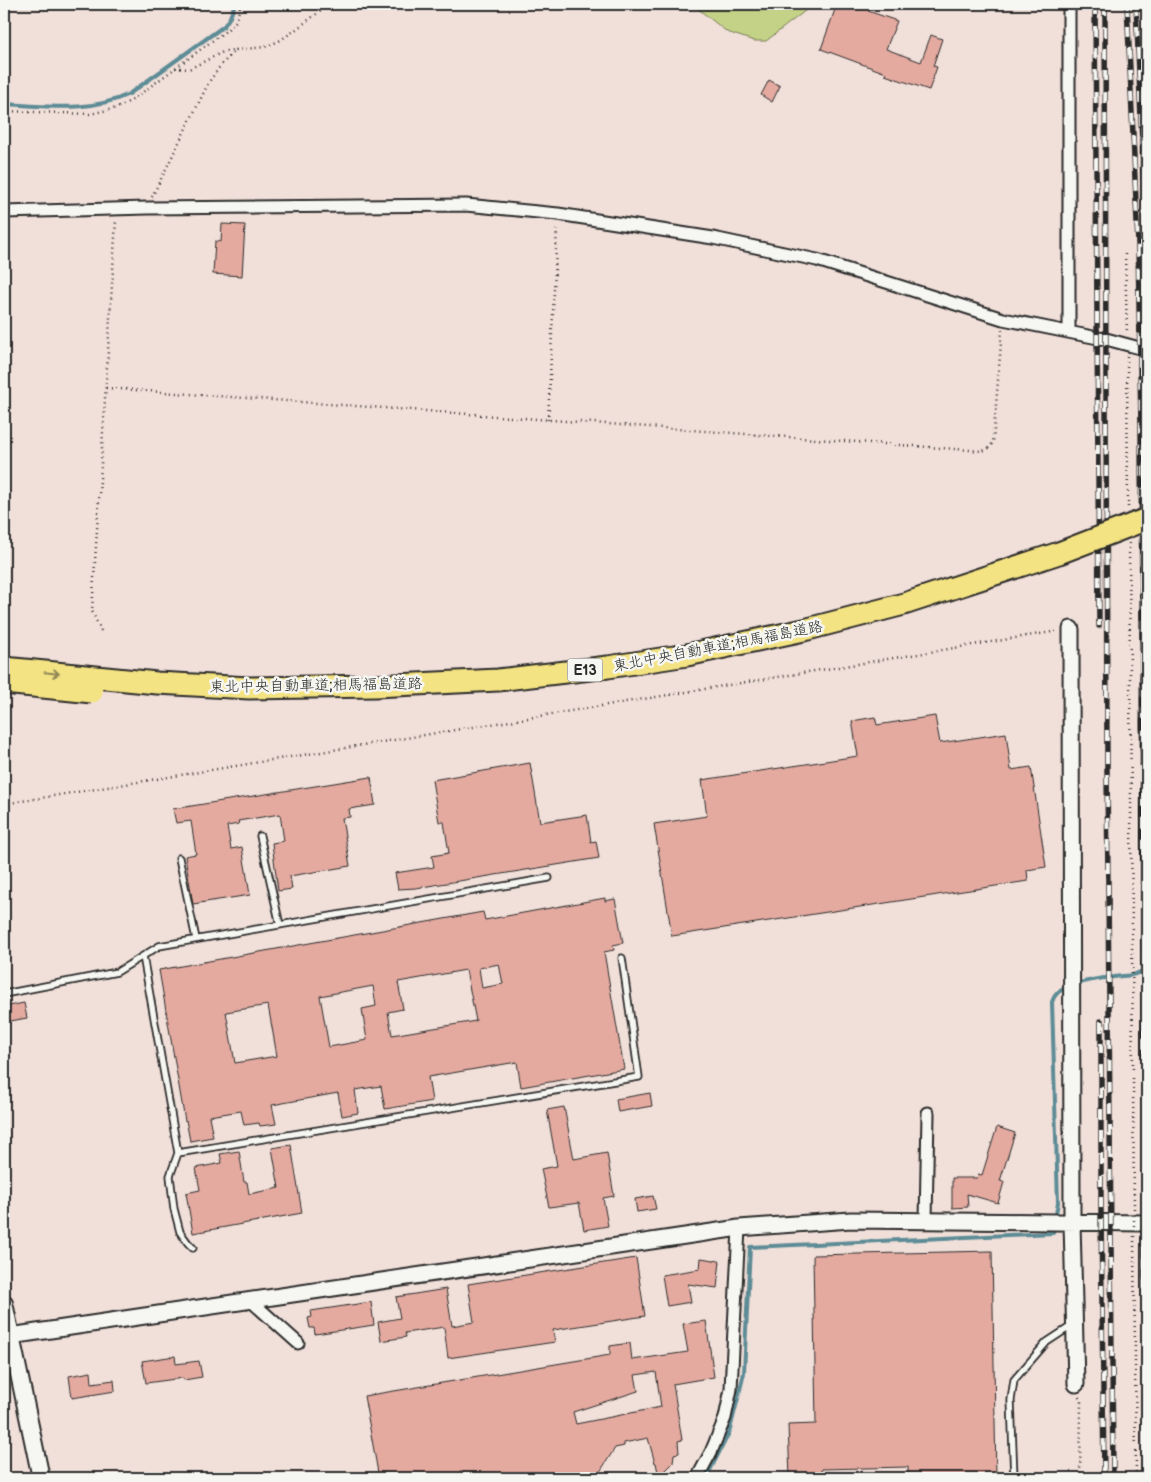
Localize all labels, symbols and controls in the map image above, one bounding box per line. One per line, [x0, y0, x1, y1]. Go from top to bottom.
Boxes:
street label: 東北中央自動車道;相馬福島道路 [612, 617, 824, 676]
road number: E13 [568, 658, 602, 682]
one-way arrow [44, 668, 60, 678]
street label: 東北中央自動車道;相馬福島道路 [209, 674, 423, 697]

